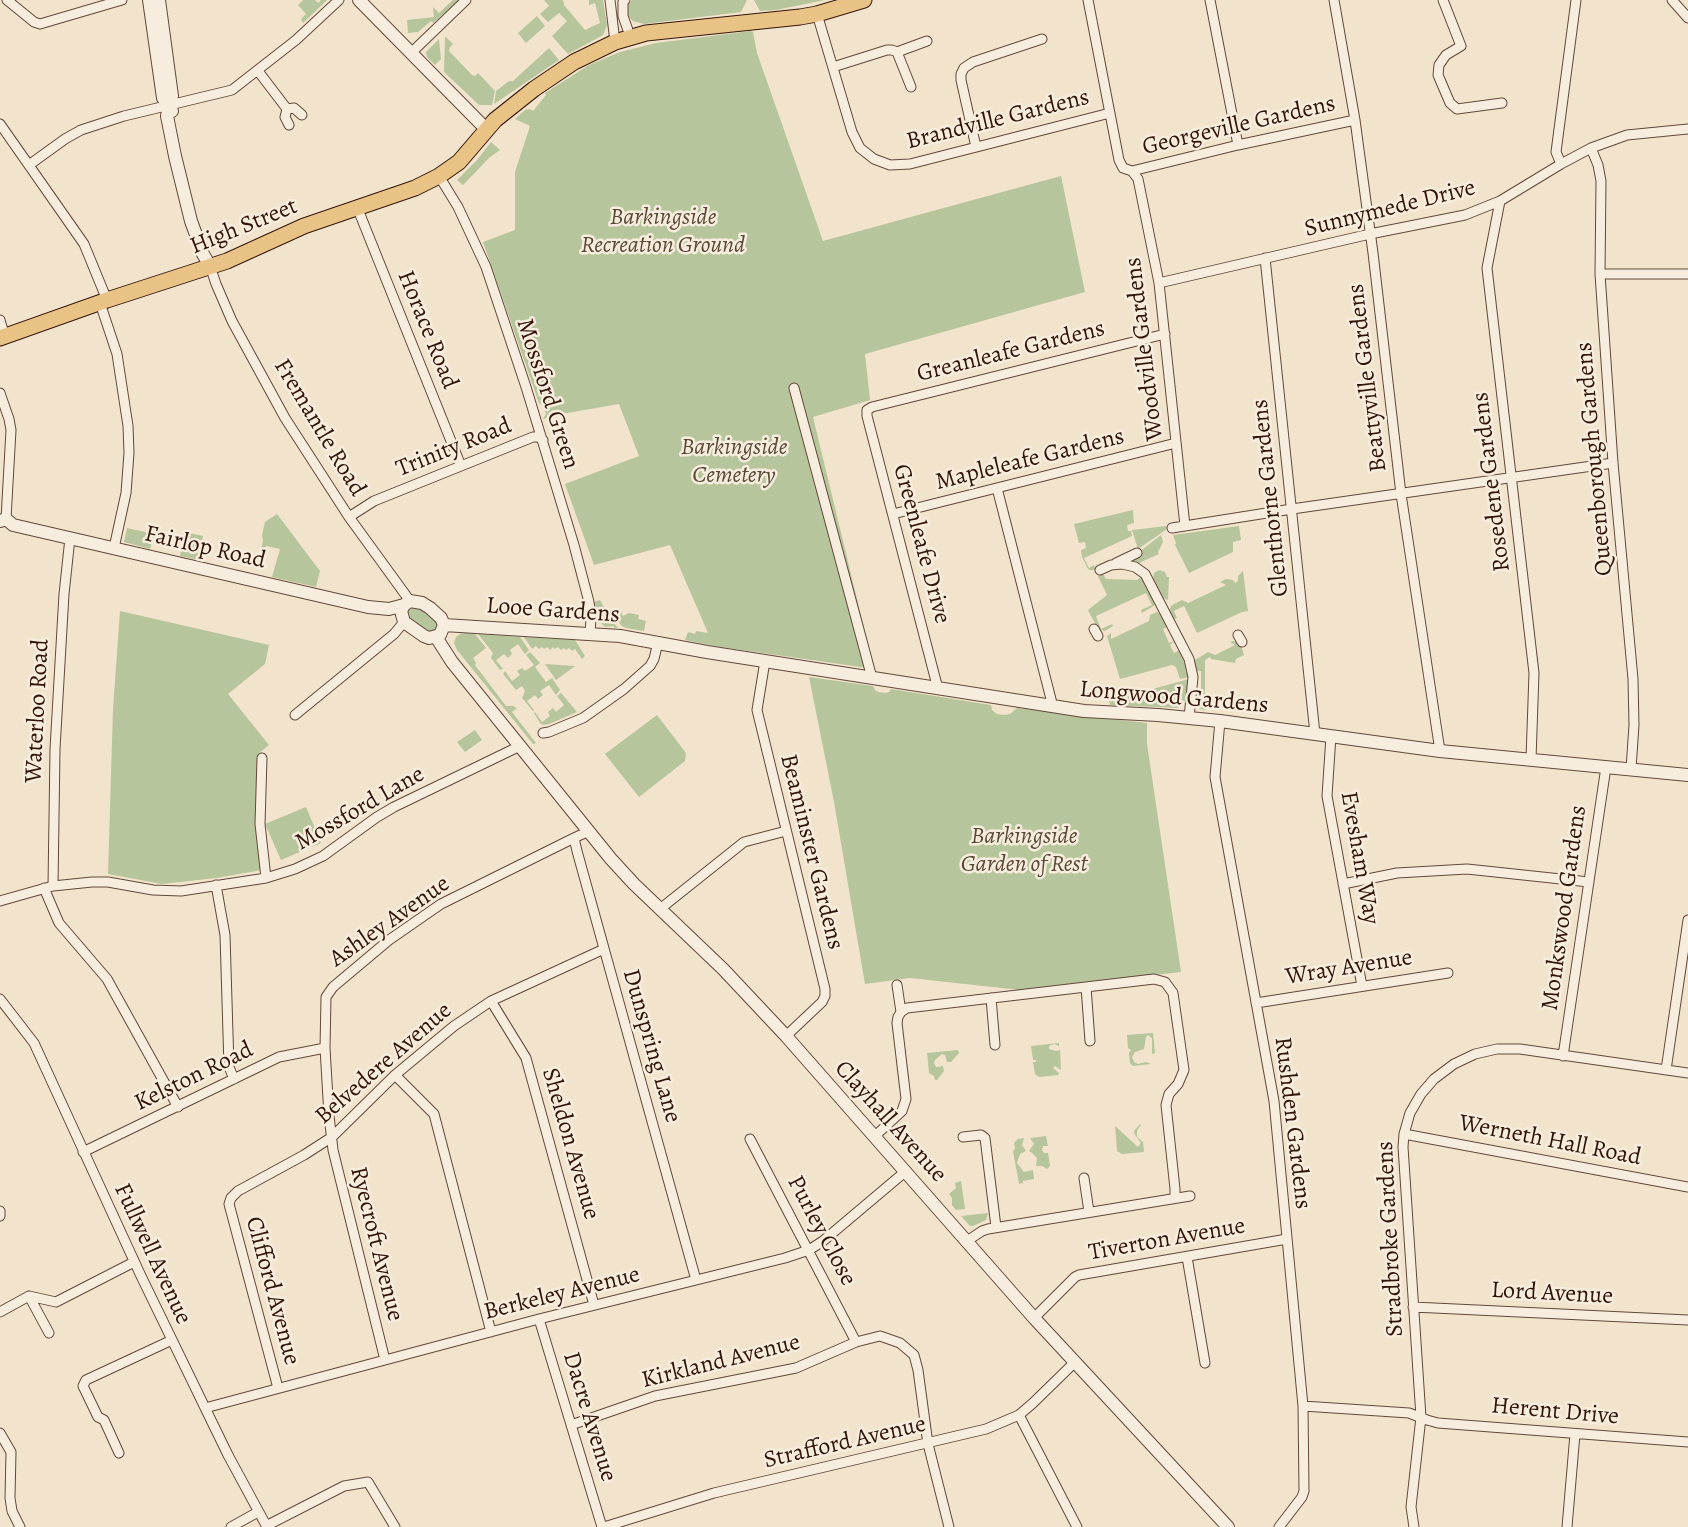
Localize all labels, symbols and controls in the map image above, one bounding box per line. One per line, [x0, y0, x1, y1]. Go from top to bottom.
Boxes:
street label: Brandville Gardens [904, 83, 1092, 157]
street label: Georgeville Gardens [1140, 90, 1338, 162]
street label: Sunnymede Drive [1301, 174, 1479, 244]
street label: High Street [186, 192, 302, 262]
park label: Barkingside Recreation Ground [581, 204, 745, 260]
street label: Woodville Gardens [1119, 256, 1171, 442]
street label: Horace Road [390, 267, 464, 393]
street label: Beattyville Gardens [1342, 282, 1394, 474]
street label: Mossford Green [509, 315, 585, 473]
street label: Greanleafe Gardens [914, 315, 1108, 389]
street label: Queenborough Gardens [1570, 341, 1620, 577]
street label: Fremantle Road [267, 354, 371, 502]
street label: Rosedene Gardens [1467, 390, 1517, 574]
street label: Glenthorne Gardens [1246, 398, 1296, 598]
street label: Trinity Road [392, 412, 516, 484]
street label: Mapleleafe Gardens [933, 423, 1127, 497]
park label: Barkingside Cemetery [681, 434, 787, 490]
street label: Greenleafe Drive [886, 461, 956, 627]
street label: Fairlop Road [142, 520, 268, 576]
street label: Looe Gardens [485, 592, 621, 630]
street label: Waterloo Road [20, 638, 56, 784]
street label: Longwood Gardens [1078, 675, 1270, 721]
street label: Beaminster Gardens [773, 751, 849, 953]
street label: Mossford Lane [290, 760, 430, 858]
street label: Evesham Way [1333, 789, 1385, 927]
street label: Monkswood Gardens [1536, 804, 1594, 1012]
park label: Barkingside Garden of Rest [961, 823, 1087, 879]
street label: Ashley Avenue [324, 870, 456, 974]
street label: Wray Avenue [1284, 944, 1414, 992]
street label: Dunspring Lane [615, 966, 687, 1126]
street label: Belvedere Avenue [310, 997, 458, 1131]
street label: Rushden Gardens [1267, 1035, 1317, 1211]
street label: Kelston Road [130, 1036, 258, 1118]
street label: Clayhall Avenue [828, 1055, 952, 1189]
street label: Sheldon Avenue [535, 1065, 605, 1223]
street label: Werneth Hall Road [1456, 1109, 1644, 1173]
street label: Stradbroke Gardens [1371, 1140, 1411, 1338]
street label: Ryecroft Avenue [343, 1164, 409, 1324]
street label: Purley Close [780, 1171, 862, 1291]
street label: Fullwell Avenue [107, 1179, 197, 1329]
street label: Tiverton Avenue [1086, 1212, 1248, 1268]
street label: Clifford Avenue [238, 1214, 306, 1368]
street label: Berkeley Avenue [481, 1261, 643, 1327]
street label: Lord Avenue [1490, 1276, 1614, 1312]
street label: Kirkland Avenue [639, 1328, 803, 1396]
street label: Dacre Avenue [556, 1349, 622, 1485]
street label: Herent Drive [1490, 1392, 1620, 1432]
street label: Strafford Avenue [761, 1410, 929, 1476]

